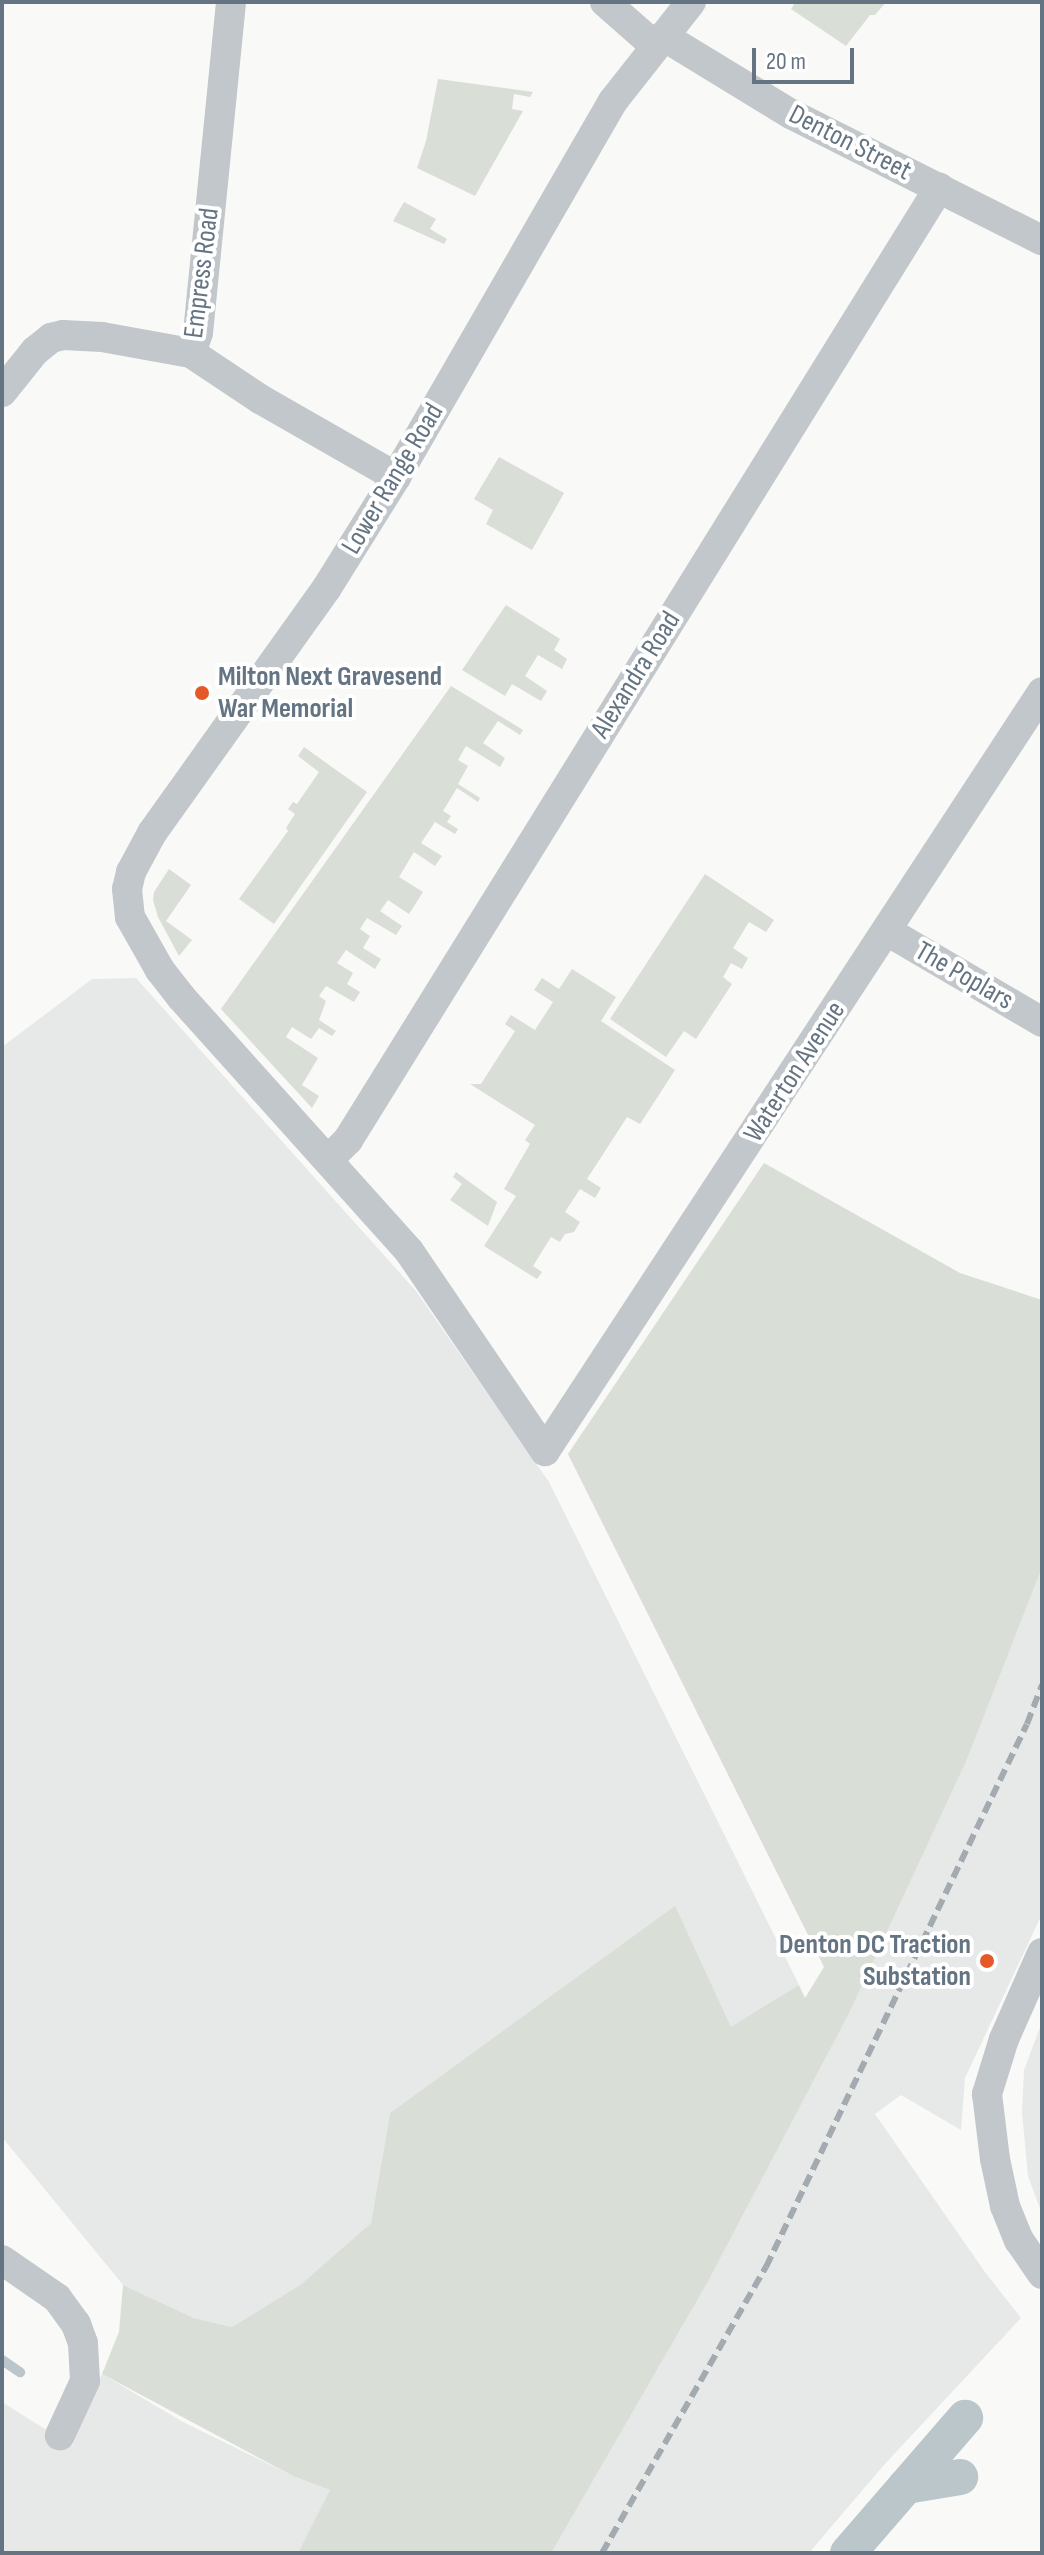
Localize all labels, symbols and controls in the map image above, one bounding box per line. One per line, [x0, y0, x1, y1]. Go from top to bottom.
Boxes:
scale bar [756, 32, 858, 82]
text: 20 m [766, 47, 806, 76]
street label: Denton Street [783, 98, 917, 188]
street label: Empress Road [177, 206, 227, 340]
street label: Lower Range Road [335, 398, 451, 560]
street label: Alexandra Road [584, 606, 688, 744]
place label: Milton Next Gravesend War Memorial [218, 660, 442, 726]
marker: Milton Next Gravesend War Memorial [193, 684, 211, 702]
street label: The Poplars [909, 935, 1019, 1017]
street label: Waterton Avenue [737, 995, 853, 1149]
place label: Denton DC Traction Substation [779, 1928, 971, 1994]
marker: Denton DC Traction Substation [978, 1952, 996, 1970]

